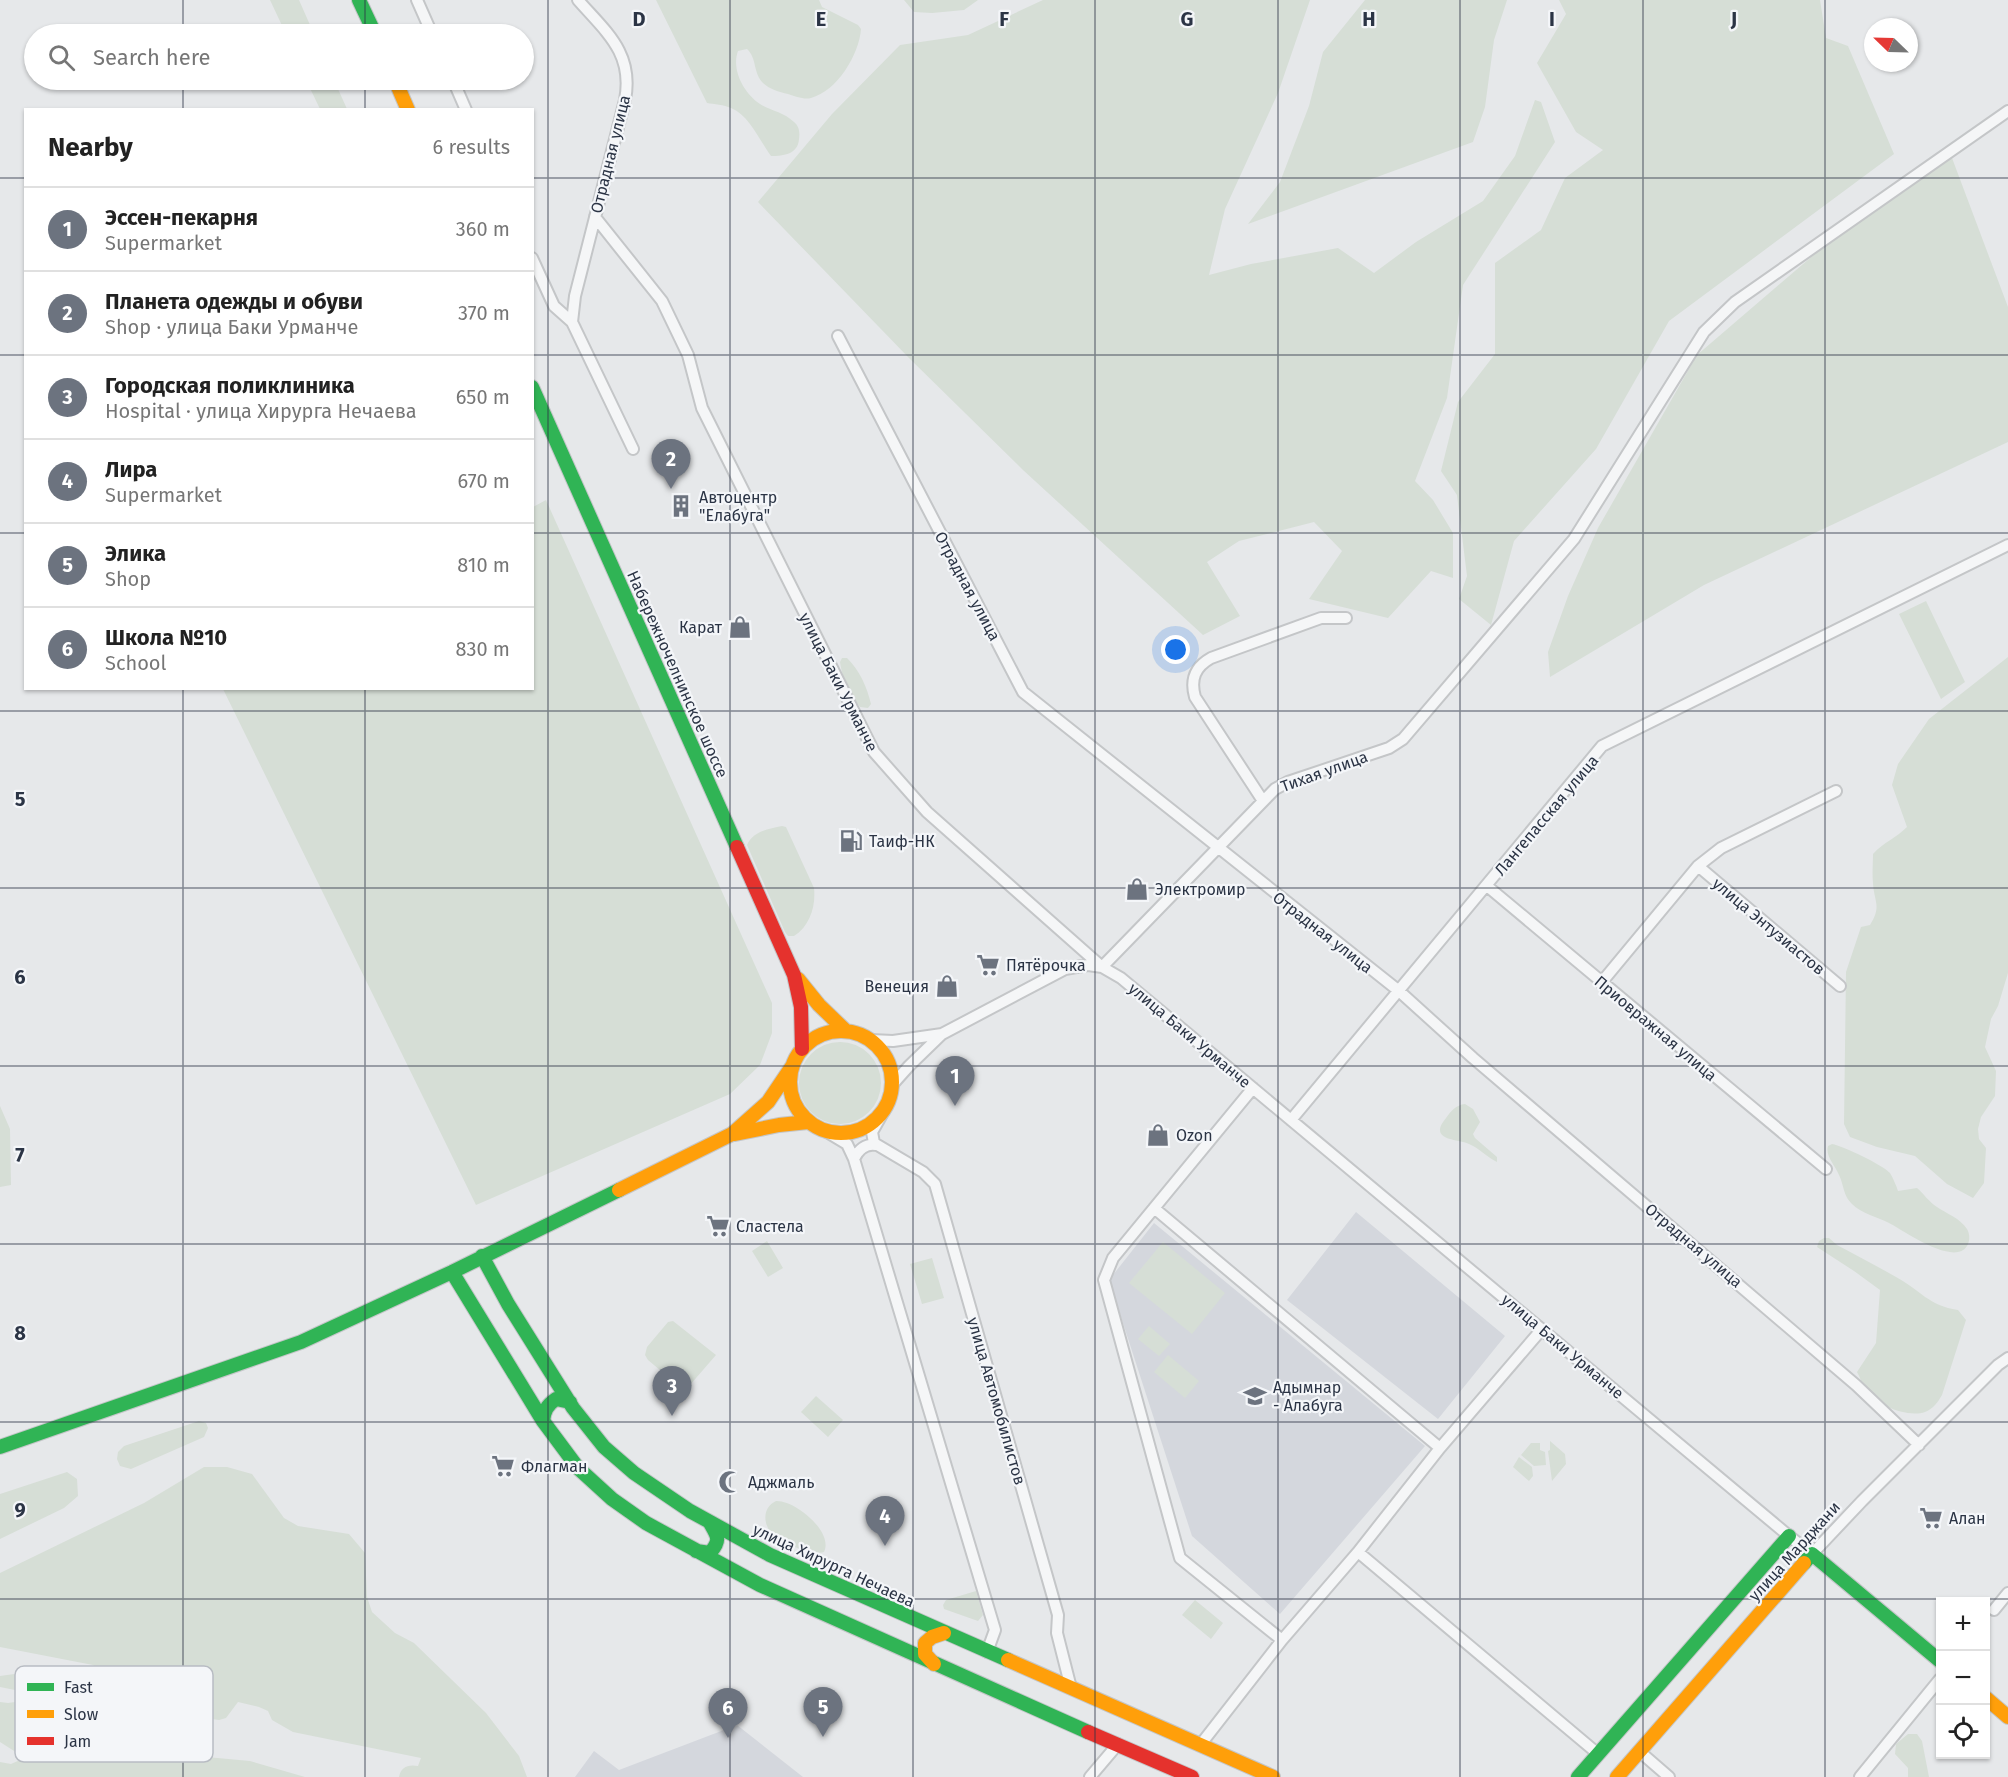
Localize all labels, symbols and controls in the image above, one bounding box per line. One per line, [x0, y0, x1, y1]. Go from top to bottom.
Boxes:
text: D [632, 7, 646, 31]
text: E [816, 7, 826, 31]
text: F [999, 7, 1009, 31]
text: G [1181, 7, 1193, 31]
text: H [1362, 7, 1376, 31]
text: I [1549, 7, 1555, 31]
text: J [1730, 7, 1737, 31]
north arrow [1864, 18, 1918, 72]
search box [24, 24, 534, 90]
icon: search [45, 41, 78, 74]
text: Search here [93, 44, 211, 71]
street label: Отрадная улица [587, 93, 634, 215]
text: Nearby [48, 132, 133, 163]
text: 6 results [433, 135, 510, 159]
text: Эссен-пекарня [105, 204, 258, 231]
text: 1 [63, 217, 72, 241]
text: 360 m [456, 217, 510, 241]
text: Supermarket [105, 231, 222, 255]
text: Планета одежды и обуви [105, 288, 363, 315]
text: 2 [62, 301, 73, 325]
text: 370 m [458, 301, 510, 325]
text: Shop · улица Баки Урманче [105, 315, 359, 339]
text: Городская поликлиника [105, 372, 355, 399]
text: 3 [62, 385, 73, 409]
text: 650 m [456, 385, 510, 409]
text: Hospital · улица Хирурга Нечаева [105, 399, 417, 423]
pin: 2 [652, 440, 690, 489]
text: Лира [105, 456, 157, 483]
text: 4 [62, 469, 73, 493]
text: 670 m [458, 469, 510, 493]
text: Supermarket [105, 483, 222, 507]
place label: Автоцентр "Елабуга" [699, 488, 777, 525]
building icon: Автоцентр "Елабуга" [668, 493, 694, 519]
street label: Отрадная улица [931, 528, 1004, 644]
text: Элика [105, 540, 166, 567]
text: 5 [62, 553, 73, 577]
text: 810 m [457, 553, 510, 577]
text: Shop [105, 567, 151, 591]
street label: Набережночелнинское шоссе [623, 568, 732, 781]
street label: улица Баки Урманче [795, 610, 882, 755]
shop icon: Карат [727, 614, 753, 640]
place label: Карат [679, 618, 723, 637]
text: Школа №10 [105, 624, 227, 651]
your location [1161, 635, 1190, 664]
text: 6 [62, 637, 73, 661]
text: 830 m [455, 637, 510, 661]
text: School [105, 651, 166, 675]
street label: Тихая улица [1278, 747, 1370, 796]
street label: Лангепасская улица [1490, 751, 1602, 879]
text: 5 [15, 787, 26, 811]
fuel station icon: Таиф-НК [838, 828, 864, 854]
place label: Таиф-НК [869, 832, 935, 851]
street label: улица Энтузиастов [1709, 874, 1829, 979]
shop icon: Электромир [1124, 876, 1150, 902]
place label: Электромир [1155, 880, 1246, 899]
street label: Отрадная улица [1269, 888, 1376, 977]
supermarket icon: Пятёрочка [975, 952, 1001, 978]
place label: Пятёрочка [1006, 956, 1086, 975]
text: 6 [14, 965, 26, 989]
street label: Приовражная улица [1591, 972, 1721, 1085]
shop icon: Венеция [934, 973, 960, 999]
place label: Венеция [865, 977, 929, 996]
street label: улица Баки Урманче [1125, 979, 1255, 1092]
pin: 1 [936, 1056, 974, 1106]
shop icon: Ozon [1145, 1122, 1171, 1148]
place label: Ozon [1176, 1126, 1213, 1145]
text: 7 [15, 1143, 25, 1167]
street label: Отрадная улица [1641, 1199, 1746, 1292]
supermarket icon: Сластела [705, 1213, 731, 1239]
place label: Сластела [736, 1217, 804, 1236]
street label: улица Баки Урманче [1498, 1290, 1628, 1403]
street label: улица Автомобилистов [963, 1315, 1030, 1487]
text: 8 [14, 1321, 26, 1345]
pin: 3 [652, 1366, 692, 1416]
place label: Адымнар - Алабуга [1273, 1378, 1343, 1415]
school or university icon: Адымнар - Алабуга [1242, 1383, 1268, 1409]
supermarket icon: Флагман [490, 1453, 516, 1479]
place label: Флагман [521, 1457, 587, 1476]
mosque icon: Аджмаль [717, 1469, 743, 1495]
place label: Аджмаль [748, 1473, 815, 1492]
pin: 4 [866, 1496, 904, 1546]
text: 9 [14, 1498, 26, 1522]
street label: улица Марджани [1745, 1498, 1844, 1605]
supermarket icon: Алан [1918, 1505, 1944, 1531]
place label: Алан [1949, 1509, 1986, 1528]
street label: улица Хирурга Нечаева [750, 1520, 918, 1611]
map controls [1936, 1597, 1990, 1759]
button: + [1936, 1597, 1990, 1651]
button: − [1936, 1651, 1990, 1705]
legend [15, 1666, 213, 1762]
text: Fast [64, 1678, 93, 1697]
pin: 6 [708, 1688, 748, 1738]
pin: 5 [804, 1688, 842, 1737]
text: Slow [64, 1705, 99, 1724]
button: locate [1936, 1705, 1990, 1759]
text: Jam [64, 1732, 91, 1751]

